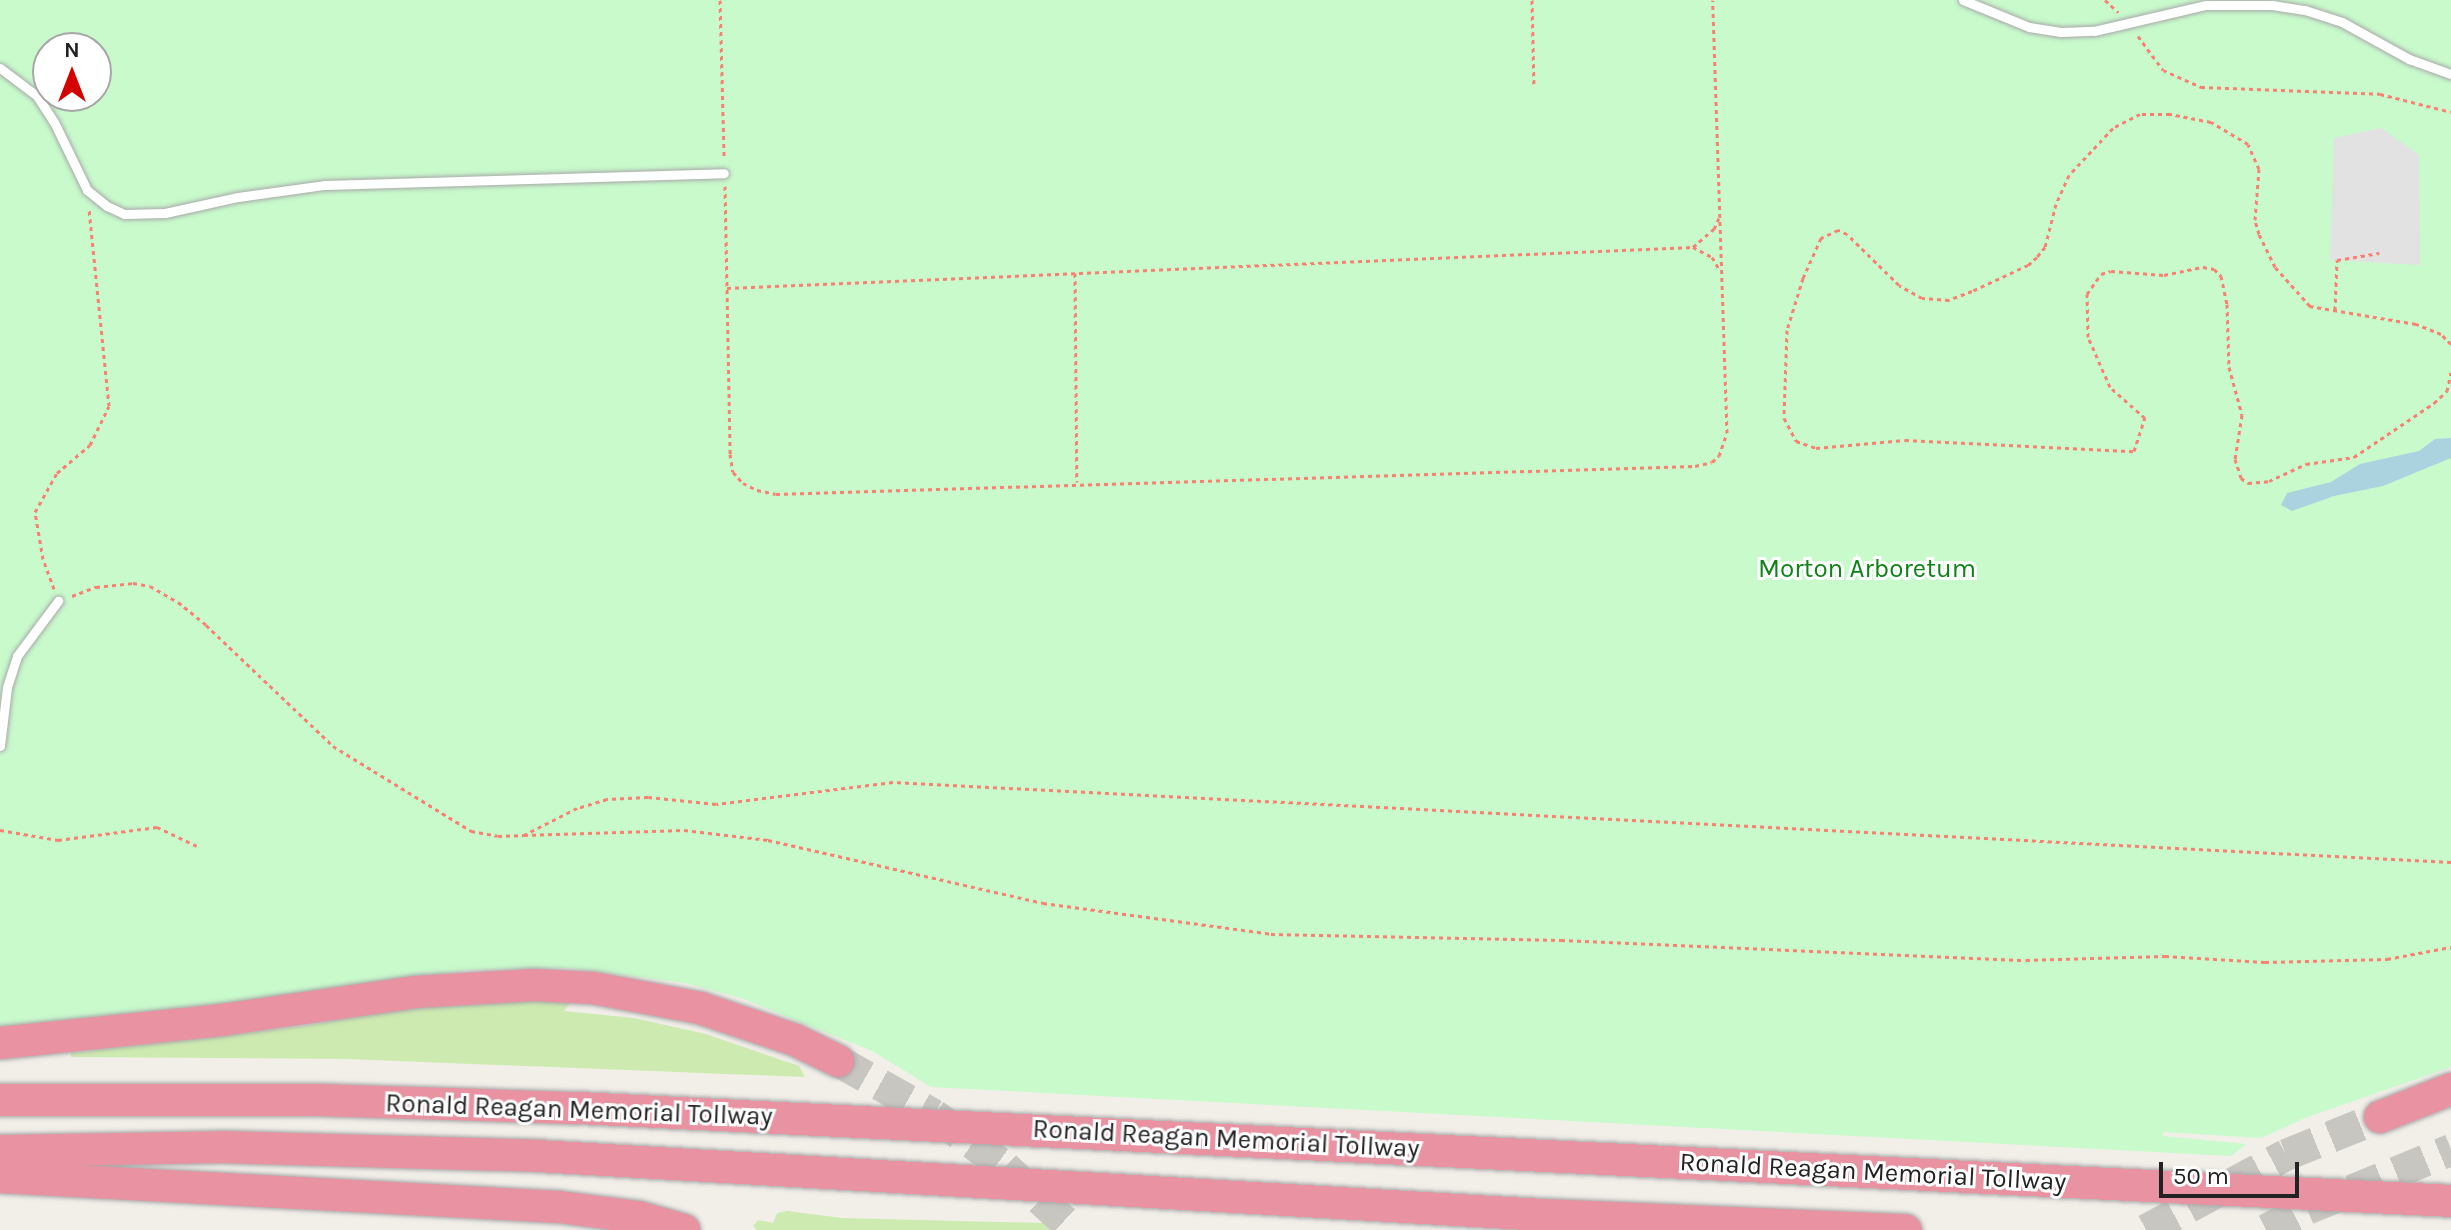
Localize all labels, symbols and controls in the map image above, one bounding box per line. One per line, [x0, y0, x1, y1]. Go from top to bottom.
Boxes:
north arrow [32, 32, 112, 112]
text: N [64, 37, 80, 63]
park label: Morton Arboretum [1758, 553, 1976, 585]
street label: Ronald Reagan Memorial Tollway [385, 1088, 773, 1132]
street label: Ronald Reagan Memorial Tollway [1032, 1113, 1420, 1165]
street label: Ronald Reagan Memorial Tollway [1679, 1146, 2067, 1198]
scale bar [2163, 1146, 2303, 1196]
text: 50 m [2173, 1162, 2229, 1190]

